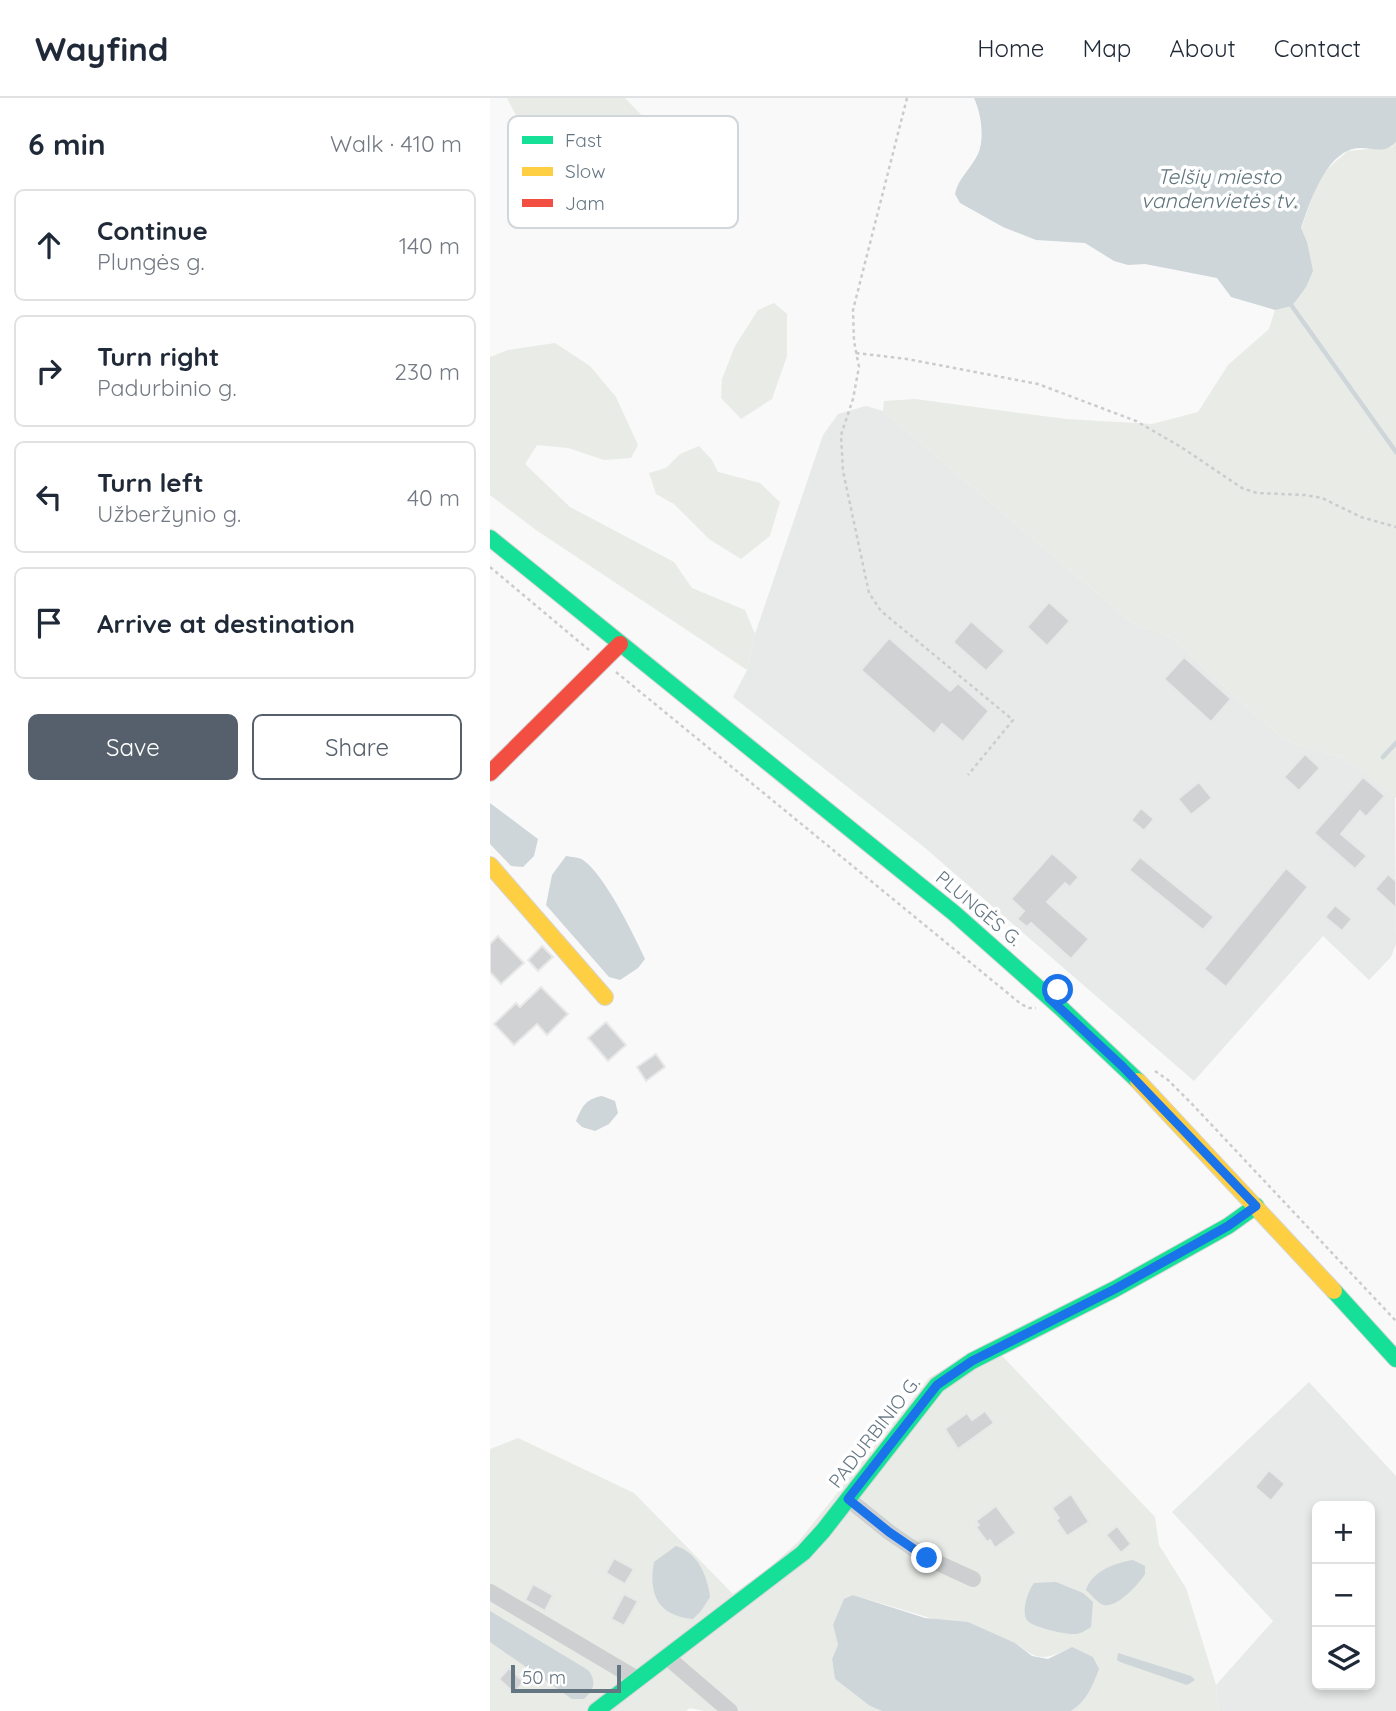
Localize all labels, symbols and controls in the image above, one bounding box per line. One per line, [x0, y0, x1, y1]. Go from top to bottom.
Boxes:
text: Wayfind [35, 28, 169, 69]
text: Home [977, 33, 1044, 63]
text: Map [1082, 33, 1131, 63]
text: About [1169, 33, 1236, 63]
text: Contact [1274, 33, 1361, 63]
legend [508, 116, 738, 228]
text: 6 min [28, 125, 106, 163]
text: Fast [565, 128, 602, 152]
text: Walk · 410 m [330, 129, 462, 158]
text: Slow [565, 159, 606, 183]
water label: Telšių miesto vandenvietės tv. [1141, 163, 1297, 213]
text: Jam [565, 191, 605, 215]
text: Continue [97, 214, 208, 247]
icon: ahead [30, 226, 68, 264]
text: 140 m [399, 231, 460, 260]
text: Plungės g. [97, 247, 205, 276]
text: Turn right [97, 340, 219, 373]
icon: right [30, 352, 68, 390]
text: 230 m [394, 357, 460, 386]
text: Padurbinio g. [97, 373, 237, 402]
text: Turn left [97, 466, 204, 499]
icon: left [30, 478, 68, 516]
text: 40 m [407, 483, 460, 512]
text: Užberžynio g. [97, 499, 241, 528]
icon: arrive [30, 604, 68, 642]
text: Arrive at destination [97, 607, 355, 640]
button: Save [28, 714, 238, 780]
button: Share [252, 714, 462, 780]
street label: PLUNGĖS G. [931, 865, 1027, 951]
route start [1042, 974, 1073, 1005]
street label: PADURBINIO G. [823, 1371, 925, 1493]
map controls [1312, 1501, 1375, 1690]
button: + [1312, 1501, 1375, 1564]
route end [911, 1542, 942, 1573]
button: − [1312, 1564, 1375, 1627]
button: layers [1312, 1627, 1375, 1690]
scale bar [511, 1662, 621, 1694]
text: 50 m [522, 1665, 566, 1689]

